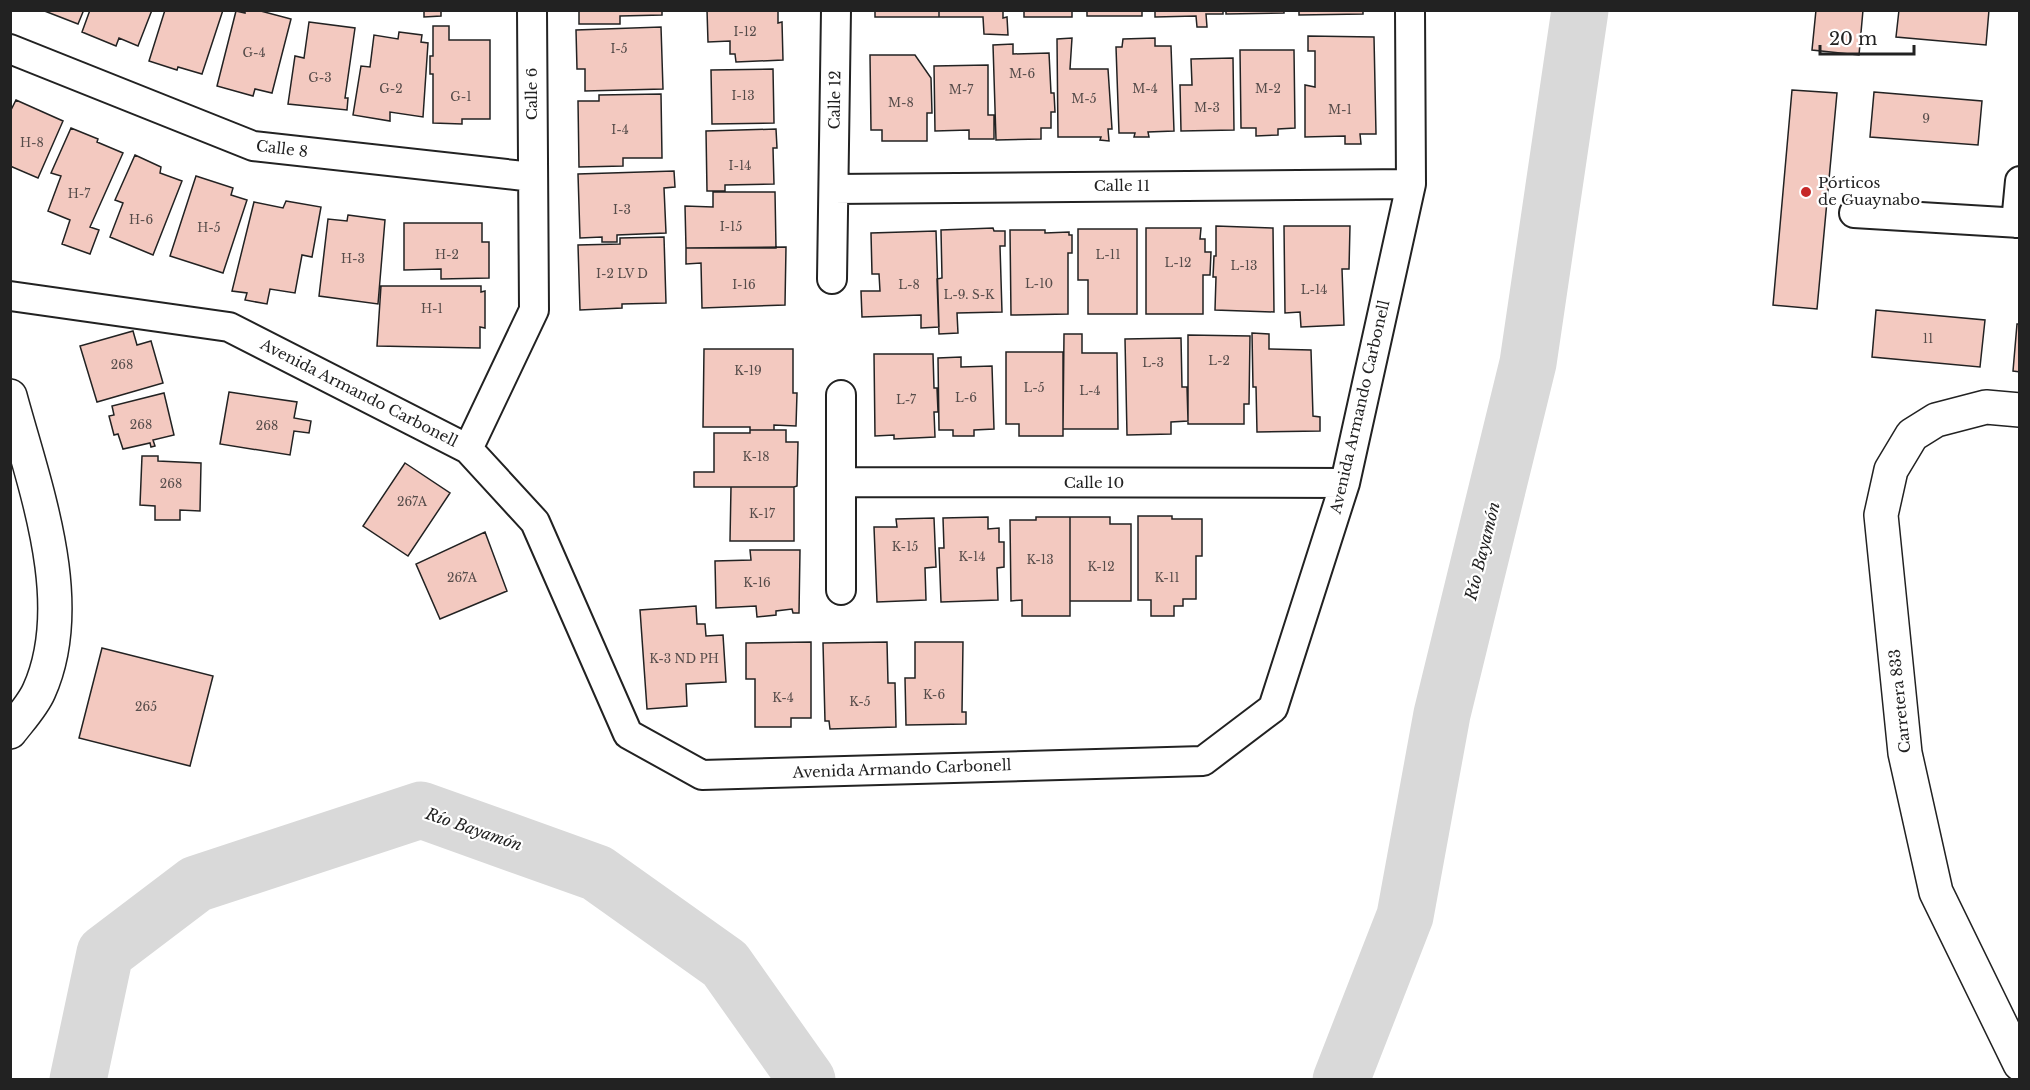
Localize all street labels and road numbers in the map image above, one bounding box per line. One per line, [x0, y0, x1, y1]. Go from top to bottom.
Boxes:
street label: Calle 6 [522, 68, 541, 120]
street label: Calle 12 [824, 70, 845, 130]
street label: Calle 8 [255, 136, 309, 161]
street label: Calle 11 [1094, 176, 1150, 195]
street label: Avenida Armando Carbonell [1325, 298, 1393, 517]
street label: Avenida Armando Carbonell [256, 334, 461, 451]
street label: Calle 10 [1064, 473, 1124, 492]
street label: Carretera 833 [1885, 648, 1914, 754]
street label: Avenida Armando Carbonell [791, 755, 1012, 782]

